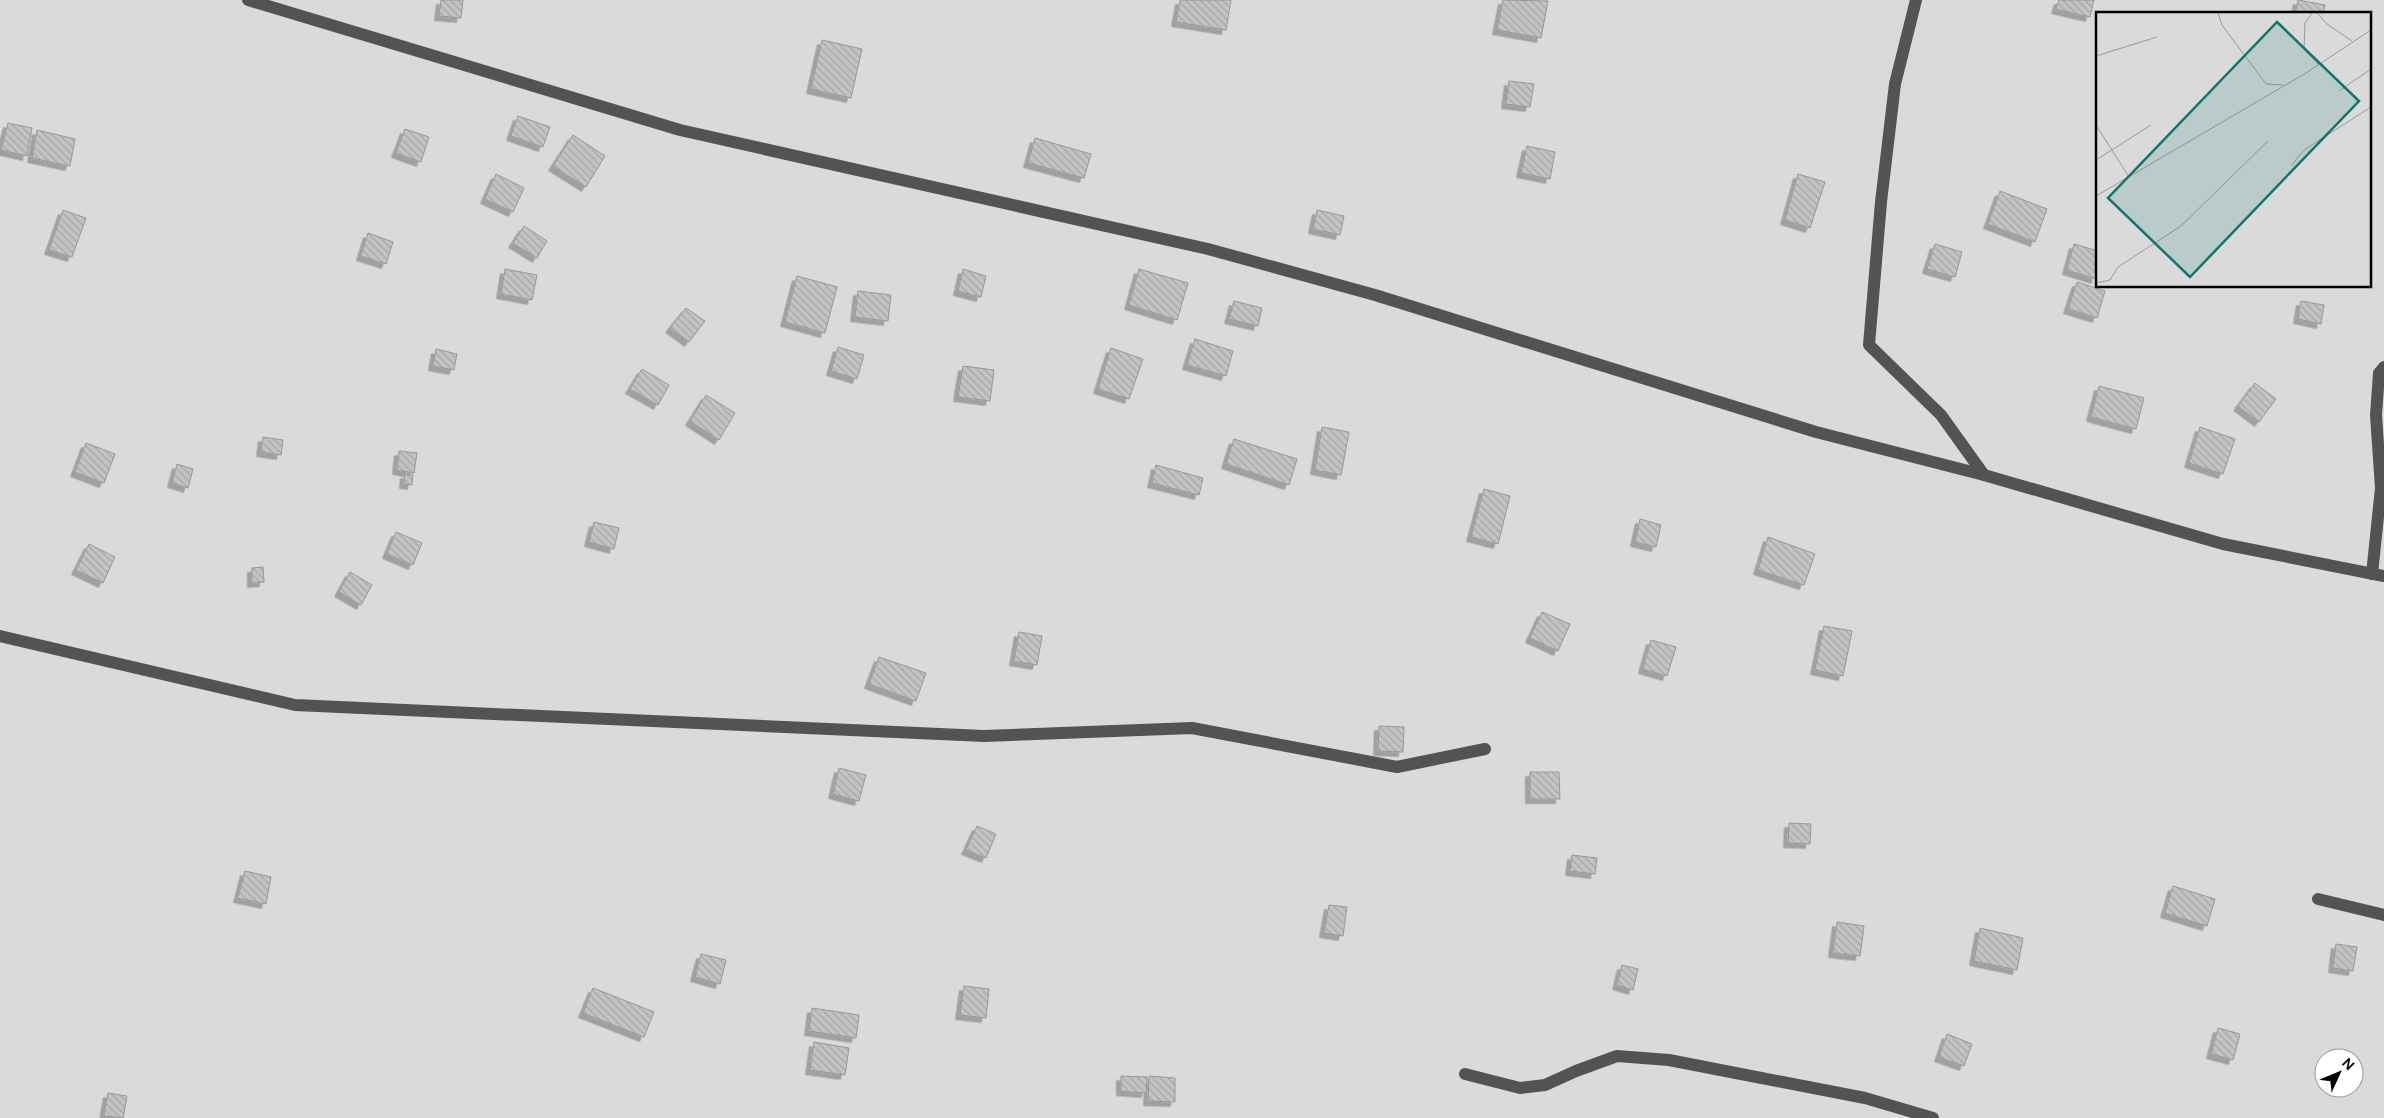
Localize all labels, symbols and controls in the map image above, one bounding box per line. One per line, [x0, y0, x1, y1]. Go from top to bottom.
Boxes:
inset map [2096, 12, 2372, 288]
north arrow [2314, 1048, 2364, 1098]
text: N [2338, 1054, 2358, 1074]

